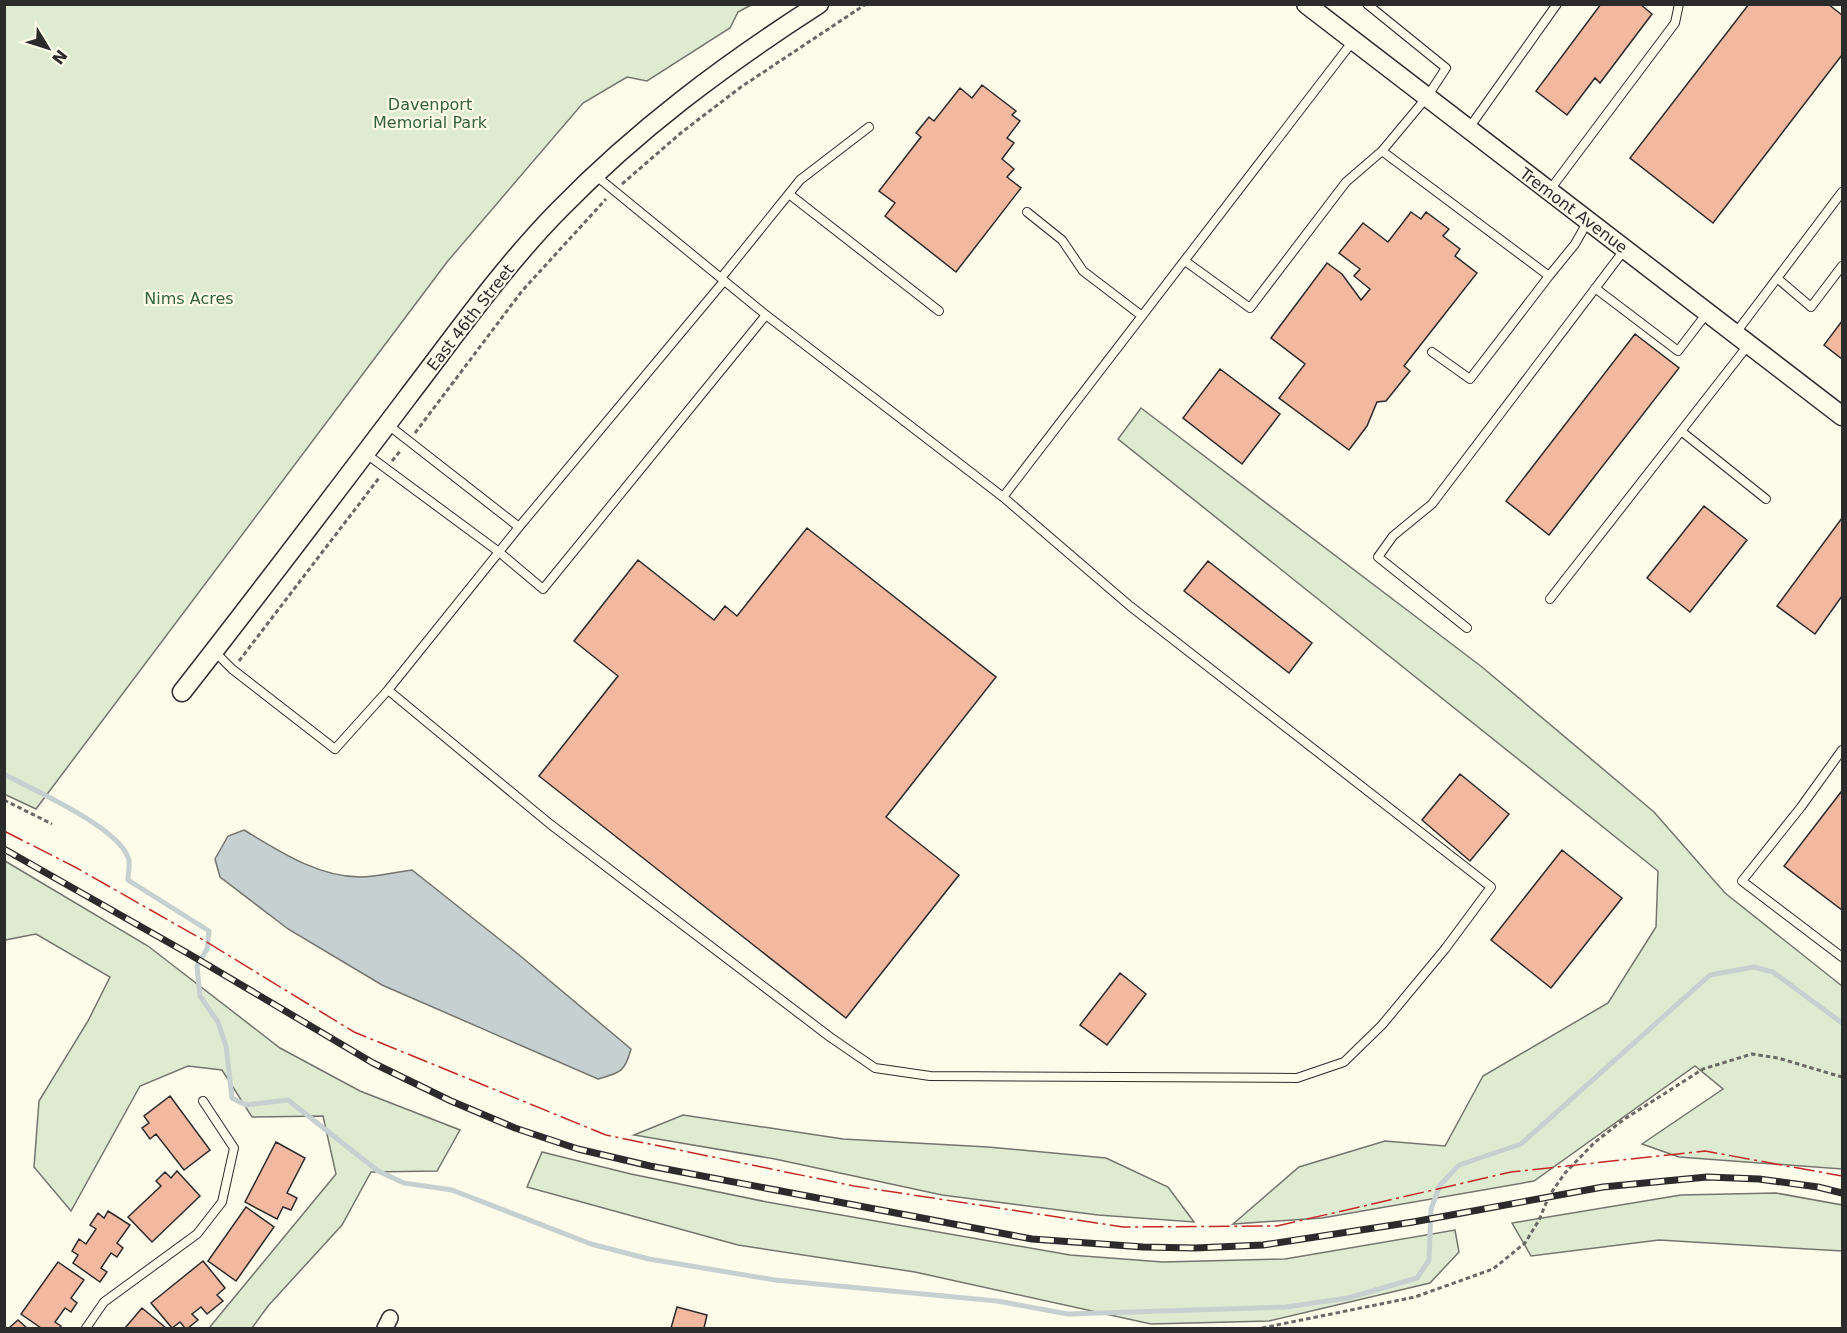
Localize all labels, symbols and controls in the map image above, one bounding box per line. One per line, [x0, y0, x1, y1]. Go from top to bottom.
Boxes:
north arrow [18, 18, 78, 78]
text: N [48, 46, 71, 68]
park label: Davenport Memorial Park [373, 95, 488, 132]
street label: Tremont Avenue [1515, 163, 1631, 257]
street label: East 46th Street [423, 260, 518, 374]
park label: Nims Acres [144, 289, 234, 308]

